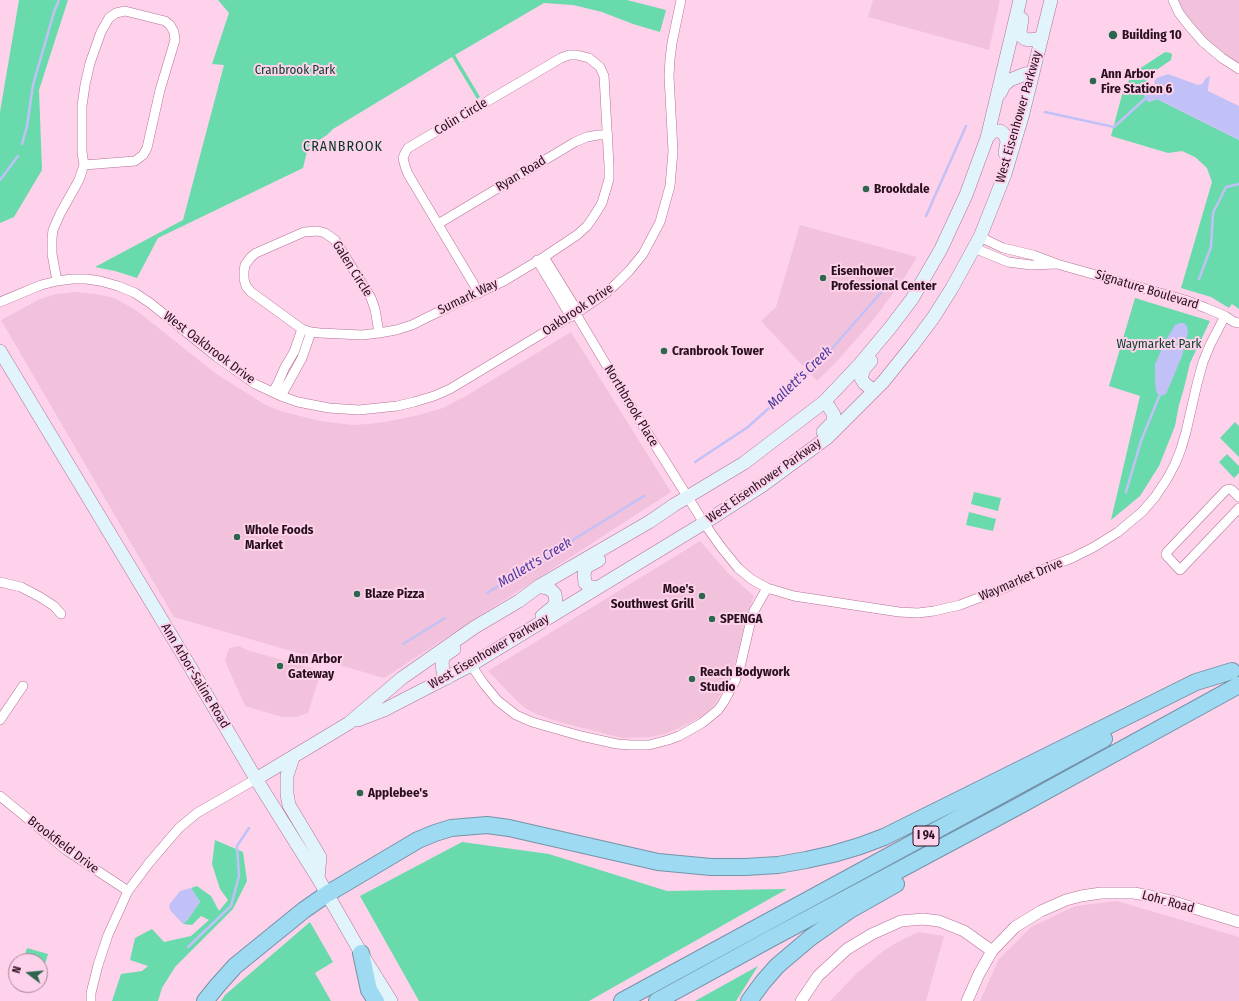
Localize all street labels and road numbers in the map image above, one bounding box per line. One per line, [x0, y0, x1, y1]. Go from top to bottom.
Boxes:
street label: West Eisenhower Parkway [993, 49, 1045, 185]
street label: Colin Circle [432, 95, 490, 139]
street label: Ryan Road [493, 153, 549, 195]
street label: Galen Circle [329, 238, 375, 300]
street label: Signature Boulevard [1093, 267, 1201, 313]
street label: Sumark Way [436, 276, 500, 318]
street label: Oakbrook Drive [540, 281, 616, 339]
street label: West Oakbrook Drive [160, 308, 258, 388]
street label: Northbrook Place [601, 362, 661, 450]
street label: West Eisenhower Parkway [704, 435, 824, 527]
street label: Waymarket Drive [977, 555, 1065, 605]
street label: West Eisenhower Parkway [426, 611, 552, 693]
street label: Ann Arbor-Saline Road [157, 621, 233, 731]
street label: Brookfield Drive [24, 813, 102, 877]
road number: I 94 [913, 826, 939, 846]
street label: Lohr Road [1140, 888, 1196, 916]

